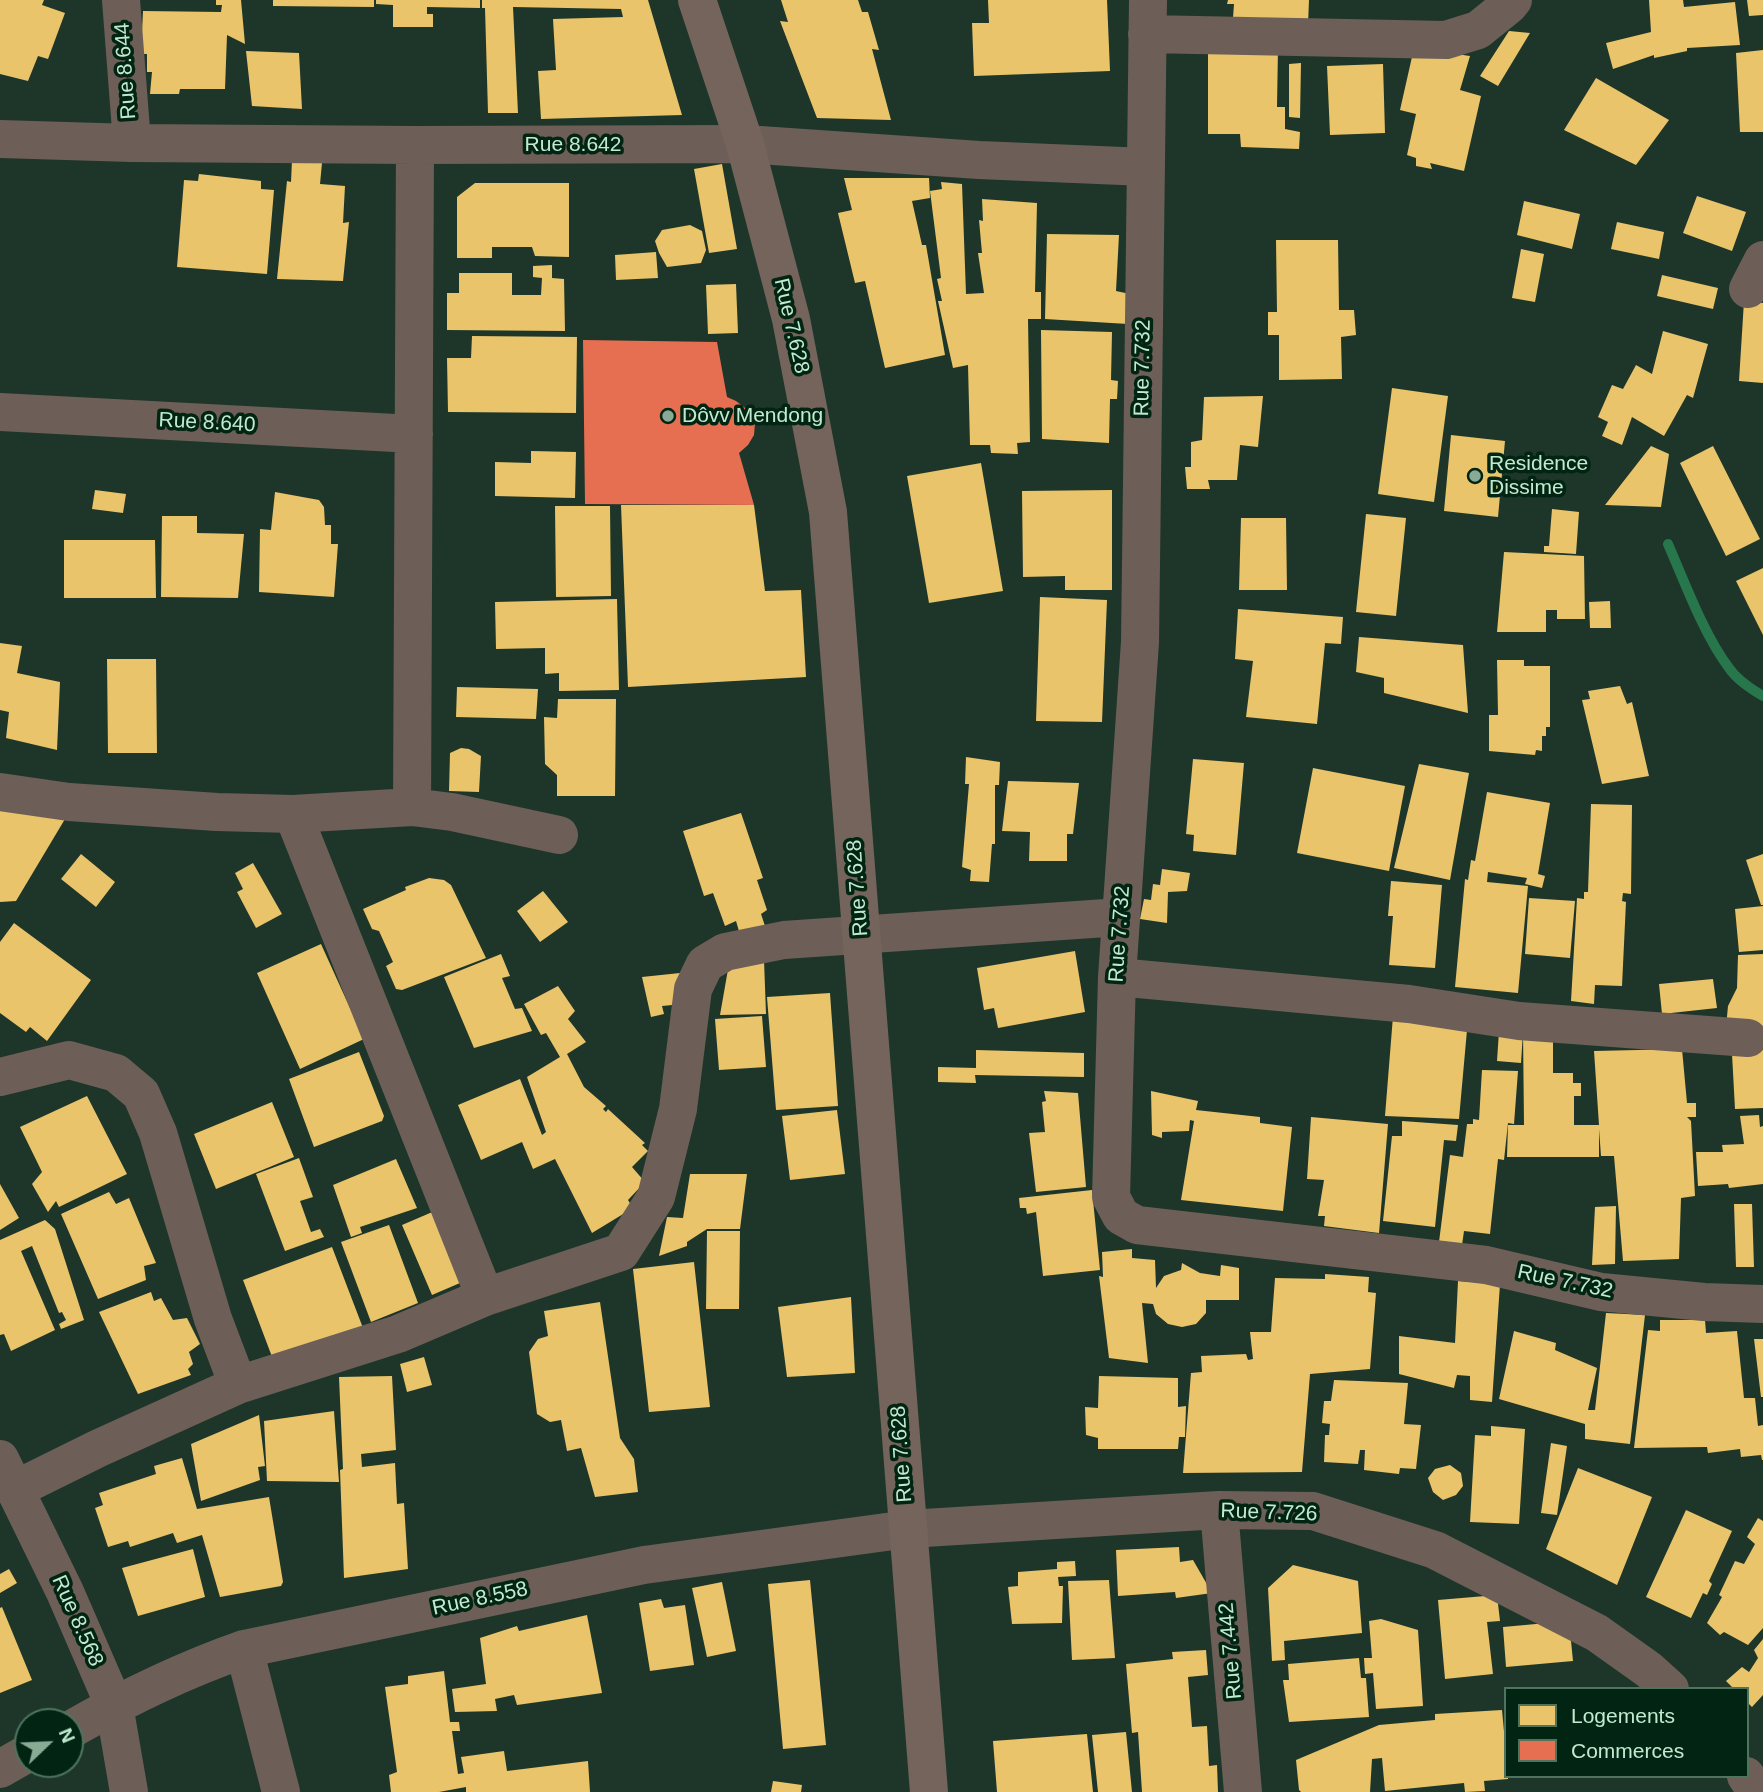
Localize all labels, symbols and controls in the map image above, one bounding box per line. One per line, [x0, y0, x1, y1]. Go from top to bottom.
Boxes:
street label: Rue 8.644 [110, 22, 142, 120]
street label: Rue 8.642 [525, 132, 621, 158]
street label: Rue 7.628 [768, 276, 814, 376]
street label: Rue 7.732 [1130, 319, 1156, 417]
place label: Dôvv Mendong [682, 403, 823, 429]
street label: Rue 8.640 [158, 408, 256, 438]
marker: Dôvv Mendong [660, 408, 676, 424]
place label: Residence Dissime [1489, 451, 1588, 501]
marker: Residence Dissime [1467, 468, 1483, 484]
street label: Rue 7.628 [842, 839, 874, 937]
street label: Rue 7.732 [1104, 885, 1136, 983]
street label: Rue 7.732 [1515, 1260, 1615, 1304]
street label: Rue 7.628 [886, 1405, 918, 1503]
street label: Rue 7.726 [1220, 1499, 1318, 1527]
street label: Rue 8.568 [46, 1572, 108, 1670]
street label: Rue 8.558 [430, 1577, 530, 1621]
street label: Rue 7.442 [1214, 1602, 1248, 1700]
legend [1504, 1687, 1749, 1778]
text: Logements [1571, 1704, 1675, 1727]
north arrow [14, 1708, 84, 1778]
text: N [55, 1725, 79, 1746]
text: Commerces [1571, 1739, 1684, 1762]

